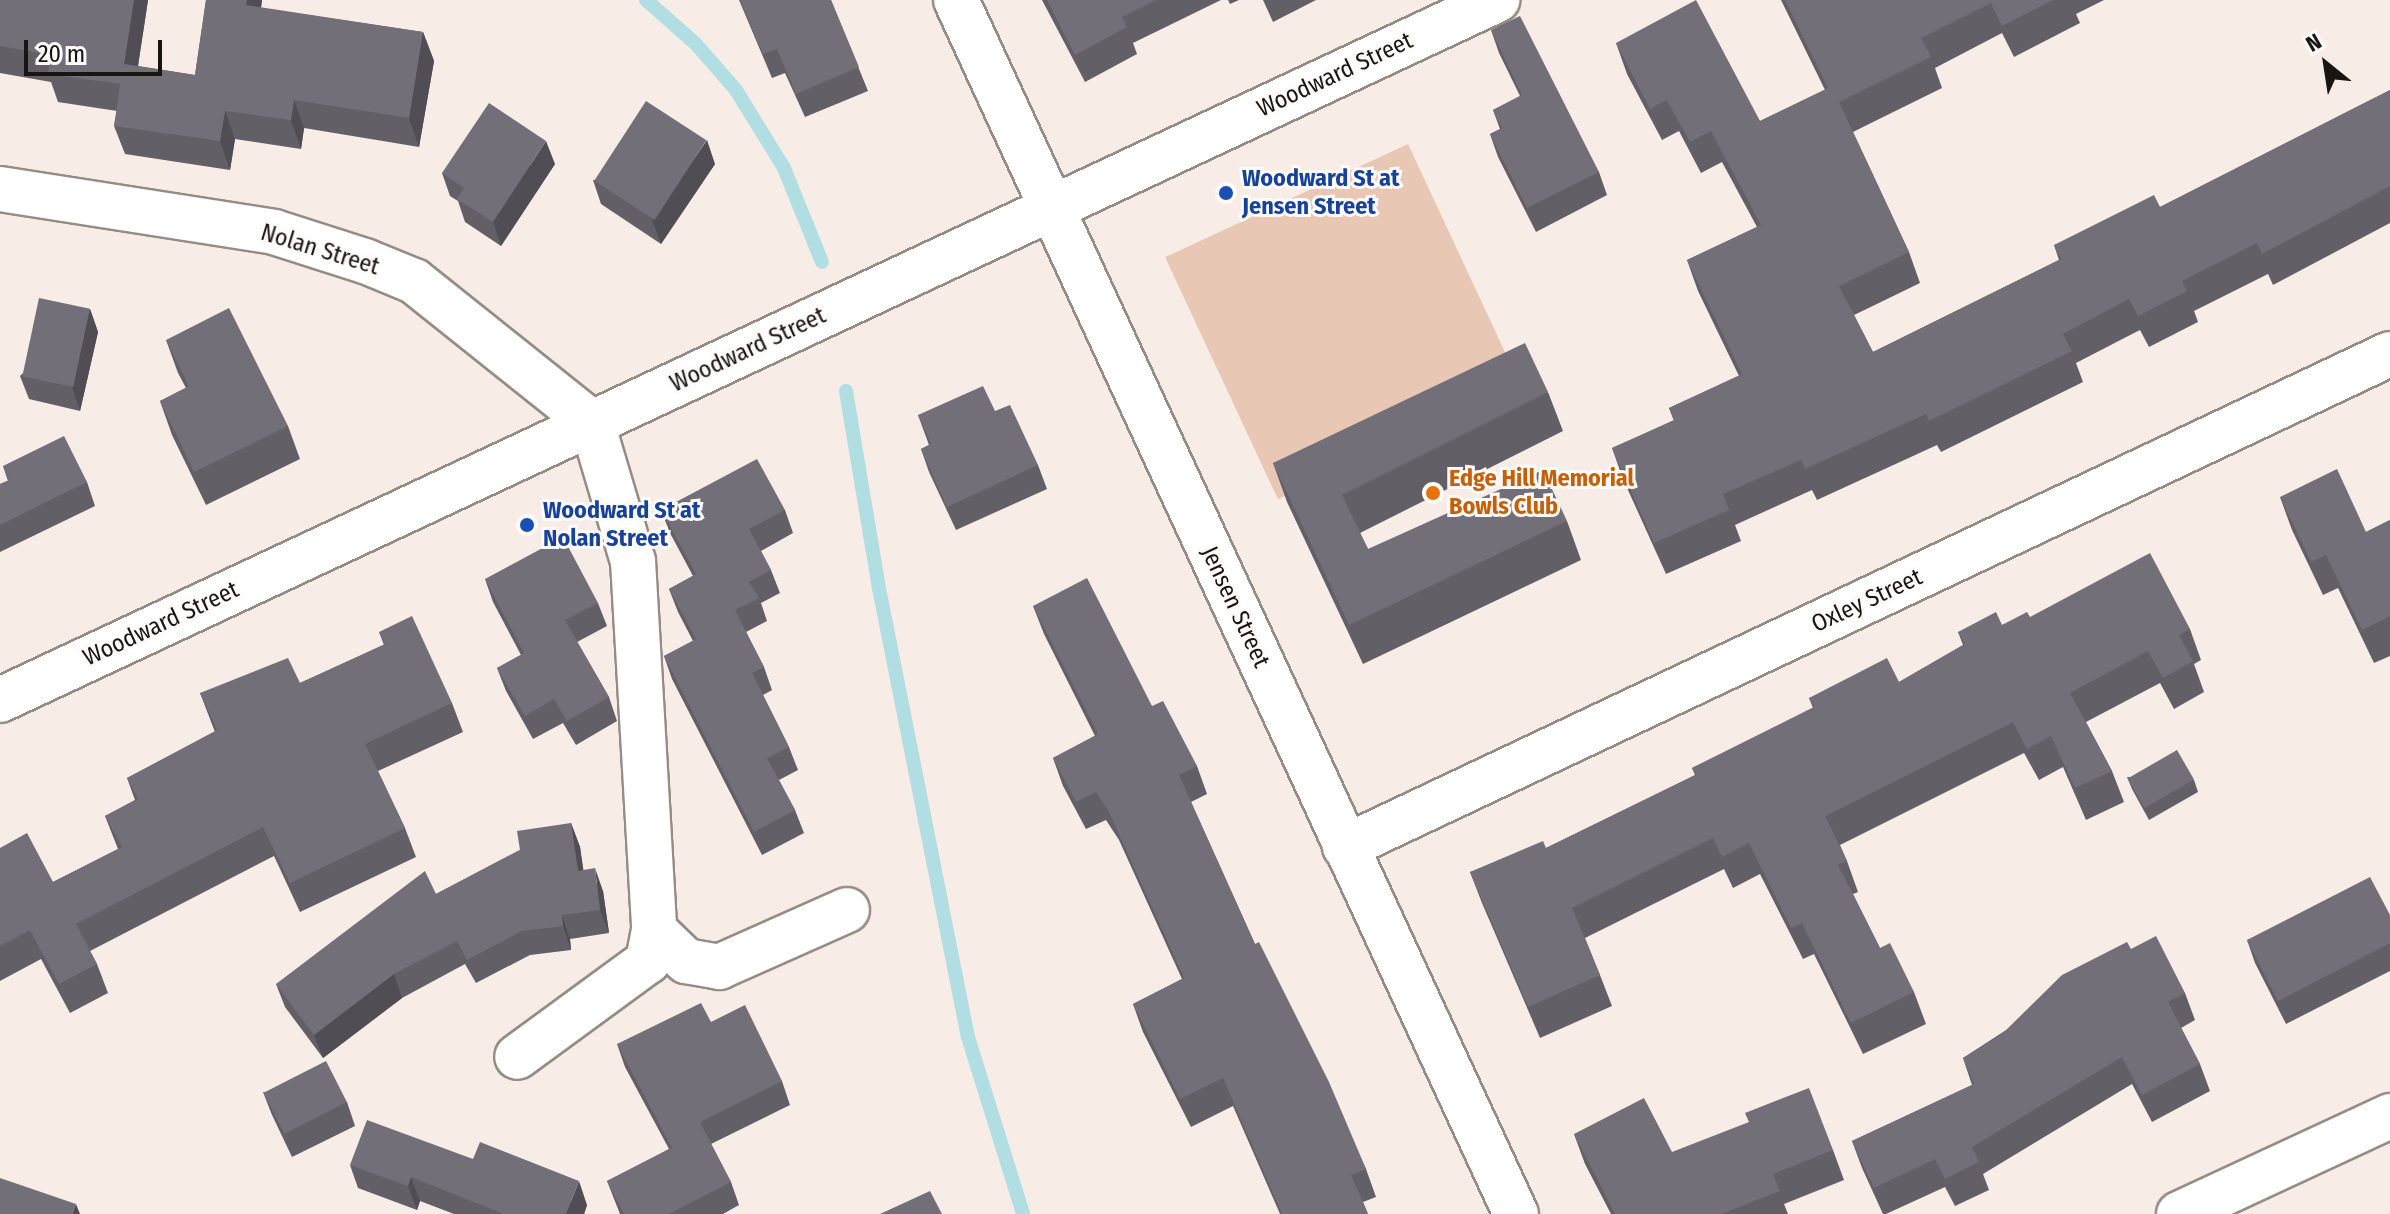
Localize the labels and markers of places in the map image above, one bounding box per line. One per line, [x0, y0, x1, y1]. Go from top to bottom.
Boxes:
place label: Woodward St at Jensen Street [1242, 165, 1399, 221]
marker: Woodward St at Jensen Street [1217, 184, 1235, 202]
place label: Edge Hill Memorial Bowls Club [1449, 465, 1634, 521]
marker: Edge Hill Memorial Bowls Club [1424, 484, 1442, 502]
place label: Woodward St at Nolan Street [543, 497, 700, 553]
marker: Woodward St at Nolan Street [518, 516, 536, 534]

